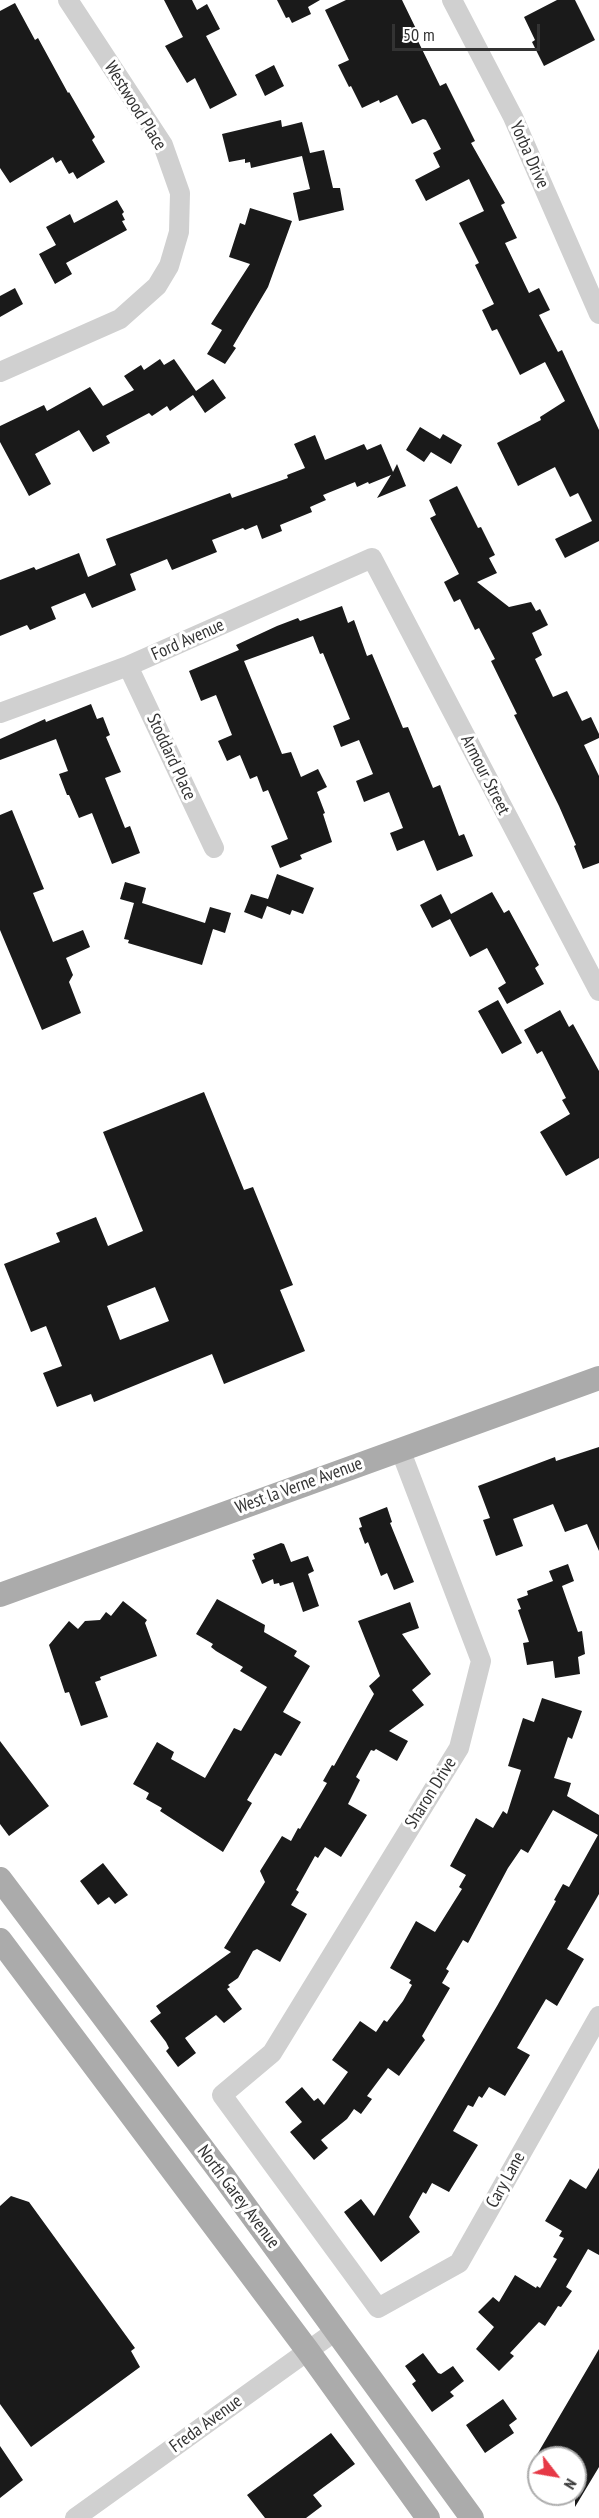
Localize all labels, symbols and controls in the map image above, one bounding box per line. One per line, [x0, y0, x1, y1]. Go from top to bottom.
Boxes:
scale bar [395, 12, 544, 50]
text: 50 m [403, 23, 435, 46]
street label: Westwood Place [99, 58, 171, 154]
street label: Yorba Drive [505, 118, 553, 192]
street label: Ford Avenue [148, 614, 228, 666]
street label: Stoddard Place [142, 710, 200, 804]
street label: Armour Street [456, 731, 514, 819]
street label: West la Verne Avenue [233, 1453, 365, 1519]
street label: Sharon Drive [401, 1753, 461, 1833]
street label: North Garey Avenue [192, 2141, 284, 2253]
street label: Cary Lane [482, 2148, 530, 2212]
street label: Freda Avenue [166, 2391, 246, 2457]
north arrow [527, 2446, 587, 2506]
text: N [560, 2475, 582, 2493]

